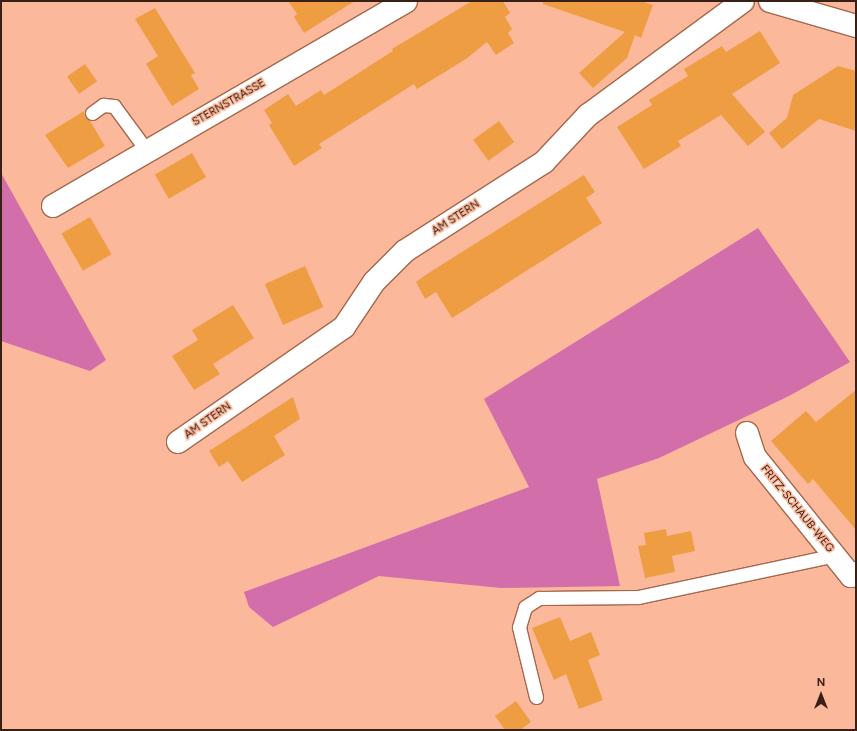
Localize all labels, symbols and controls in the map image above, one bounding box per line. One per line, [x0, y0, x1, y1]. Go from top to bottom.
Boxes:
street label: STERNSTRASSE [190, 77, 268, 129]
street label: AM STERN [430, 198, 482, 238]
street label: AM STERN [182, 400, 234, 442]
street label: FRITZ-SCHAUB-WEG [758, 463, 836, 555]
north arrow [801, 675, 841, 715]
text: N [817, 676, 825, 689]

